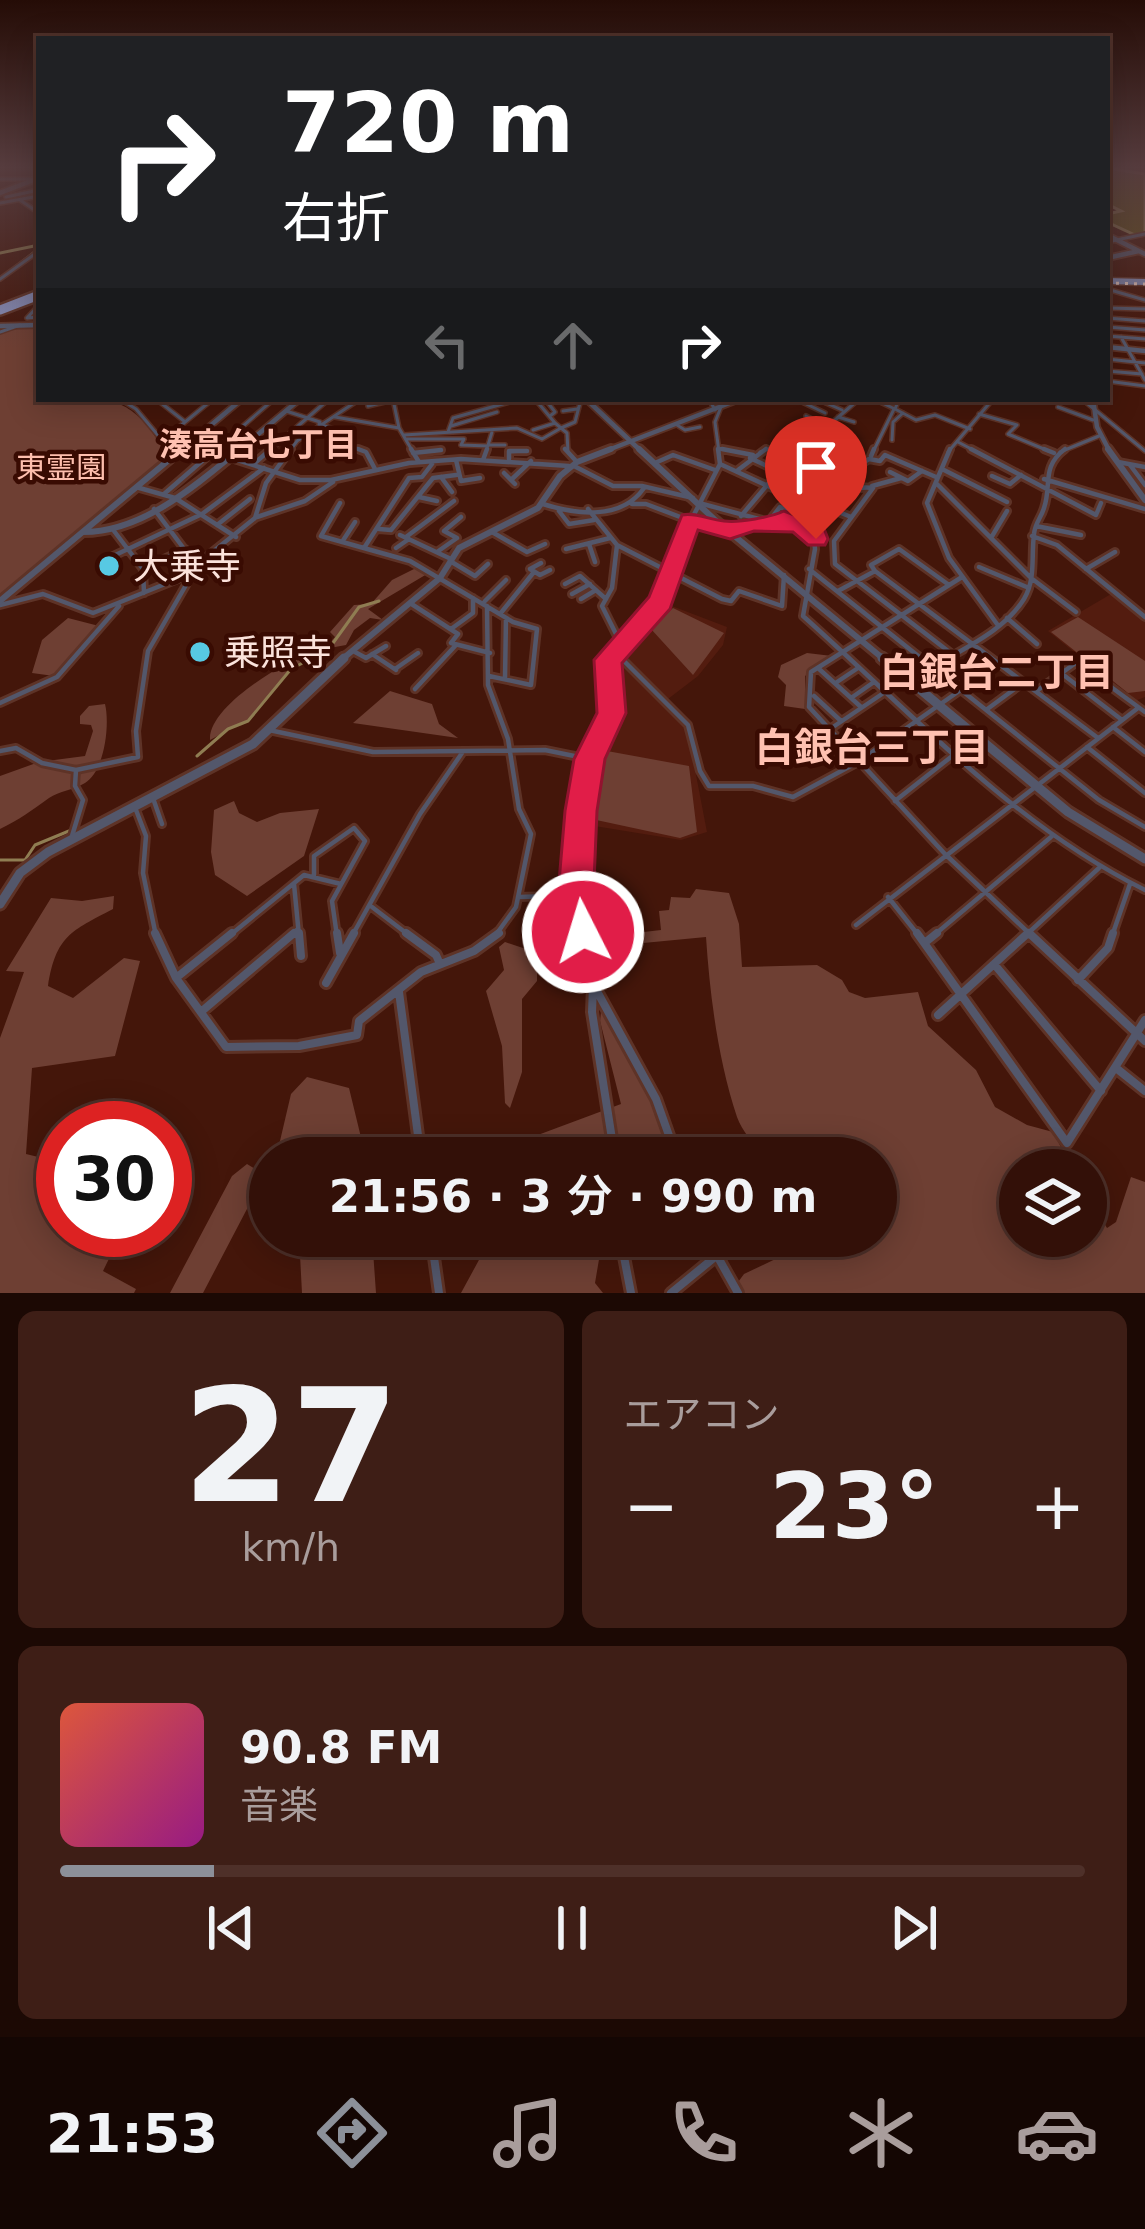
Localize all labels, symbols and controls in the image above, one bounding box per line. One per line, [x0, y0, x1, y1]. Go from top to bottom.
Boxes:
text: 720 m [282, 74, 574, 172]
icon: right [84, 84, 240, 240]
text: 右折 [282, 187, 390, 250]
icon: left [414, 312, 480, 378]
icon: ahead [540, 312, 606, 378]
icon: right [666, 312, 732, 378]
pin [765, 416, 867, 539]
district label: 湊高台七丁目 [159, 425, 357, 464]
icon: arrive [783, 434, 849, 500]
park label: 東霊園 [16, 450, 106, 485]
place label: 大乗寺 [133, 546, 241, 587]
marker: 大乗寺 [96, 553, 122, 579]
place label: 乗照寺 [224, 632, 332, 673]
marker: 乗照寺 [187, 639, 213, 665]
district label: 白銀台二丁目 [880, 650, 1114, 695]
district label: 白銀台三丁目 [755, 725, 989, 770]
position arrow [520, 869, 646, 995]
speed limit sign: 30 [36, 1101, 192, 1257]
map controls [999, 1149, 1107, 1257]
button: layers [999, 1149, 1107, 1257]
text: 21:56 · 3 分 · 990 m [329, 1170, 817, 1223]
text: 27 [182, 1356, 399, 1538]
text: エアコン [624, 1392, 780, 1437]
text: 23° [769, 1454, 939, 1559]
text: − [624, 1468, 679, 1545]
text: + [1030, 1468, 1085, 1545]
text: km/h [242, 1525, 340, 1570]
text: 90.8 FM [240, 1721, 442, 1774]
text: 音楽 [240, 1783, 318, 1828]
icon: previous [198, 1895, 264, 1961]
icon: pause [539, 1895, 605, 1961]
icon: next [881, 1895, 947, 1961]
icon: directions [310, 2091, 394, 2175]
icon: music [486, 2091, 570, 2175]
icon: phone [662, 2091, 746, 2175]
icon: climate [839, 2091, 923, 2175]
icon: car [1015, 2091, 1099, 2175]
text: 21:53 [46, 2102, 218, 2165]

